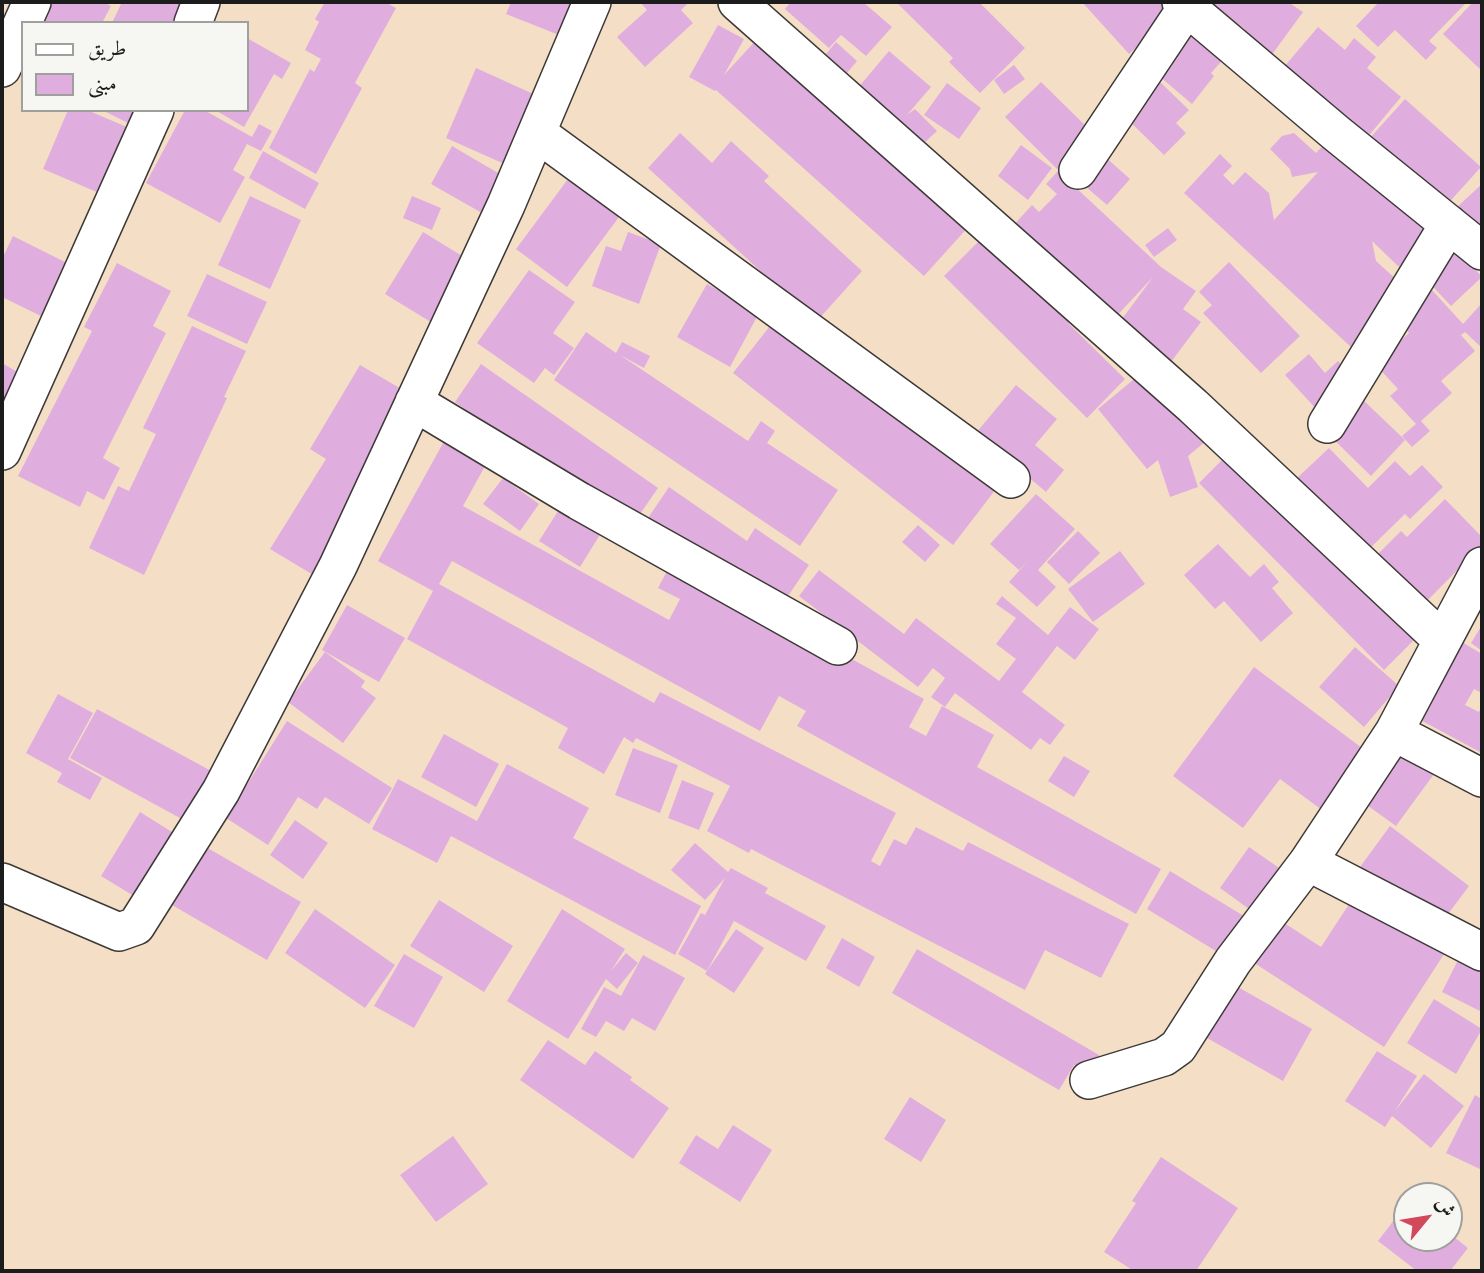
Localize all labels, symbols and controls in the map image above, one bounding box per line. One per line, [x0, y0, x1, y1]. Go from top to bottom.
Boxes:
legend [21, 21, 248, 112]
text: طريق [88, 36, 126, 63]
text: مبنى [88, 71, 117, 98]
north arrow [1393, 1182, 1463, 1252]
text: ش [1429, 1193, 1460, 1222]

